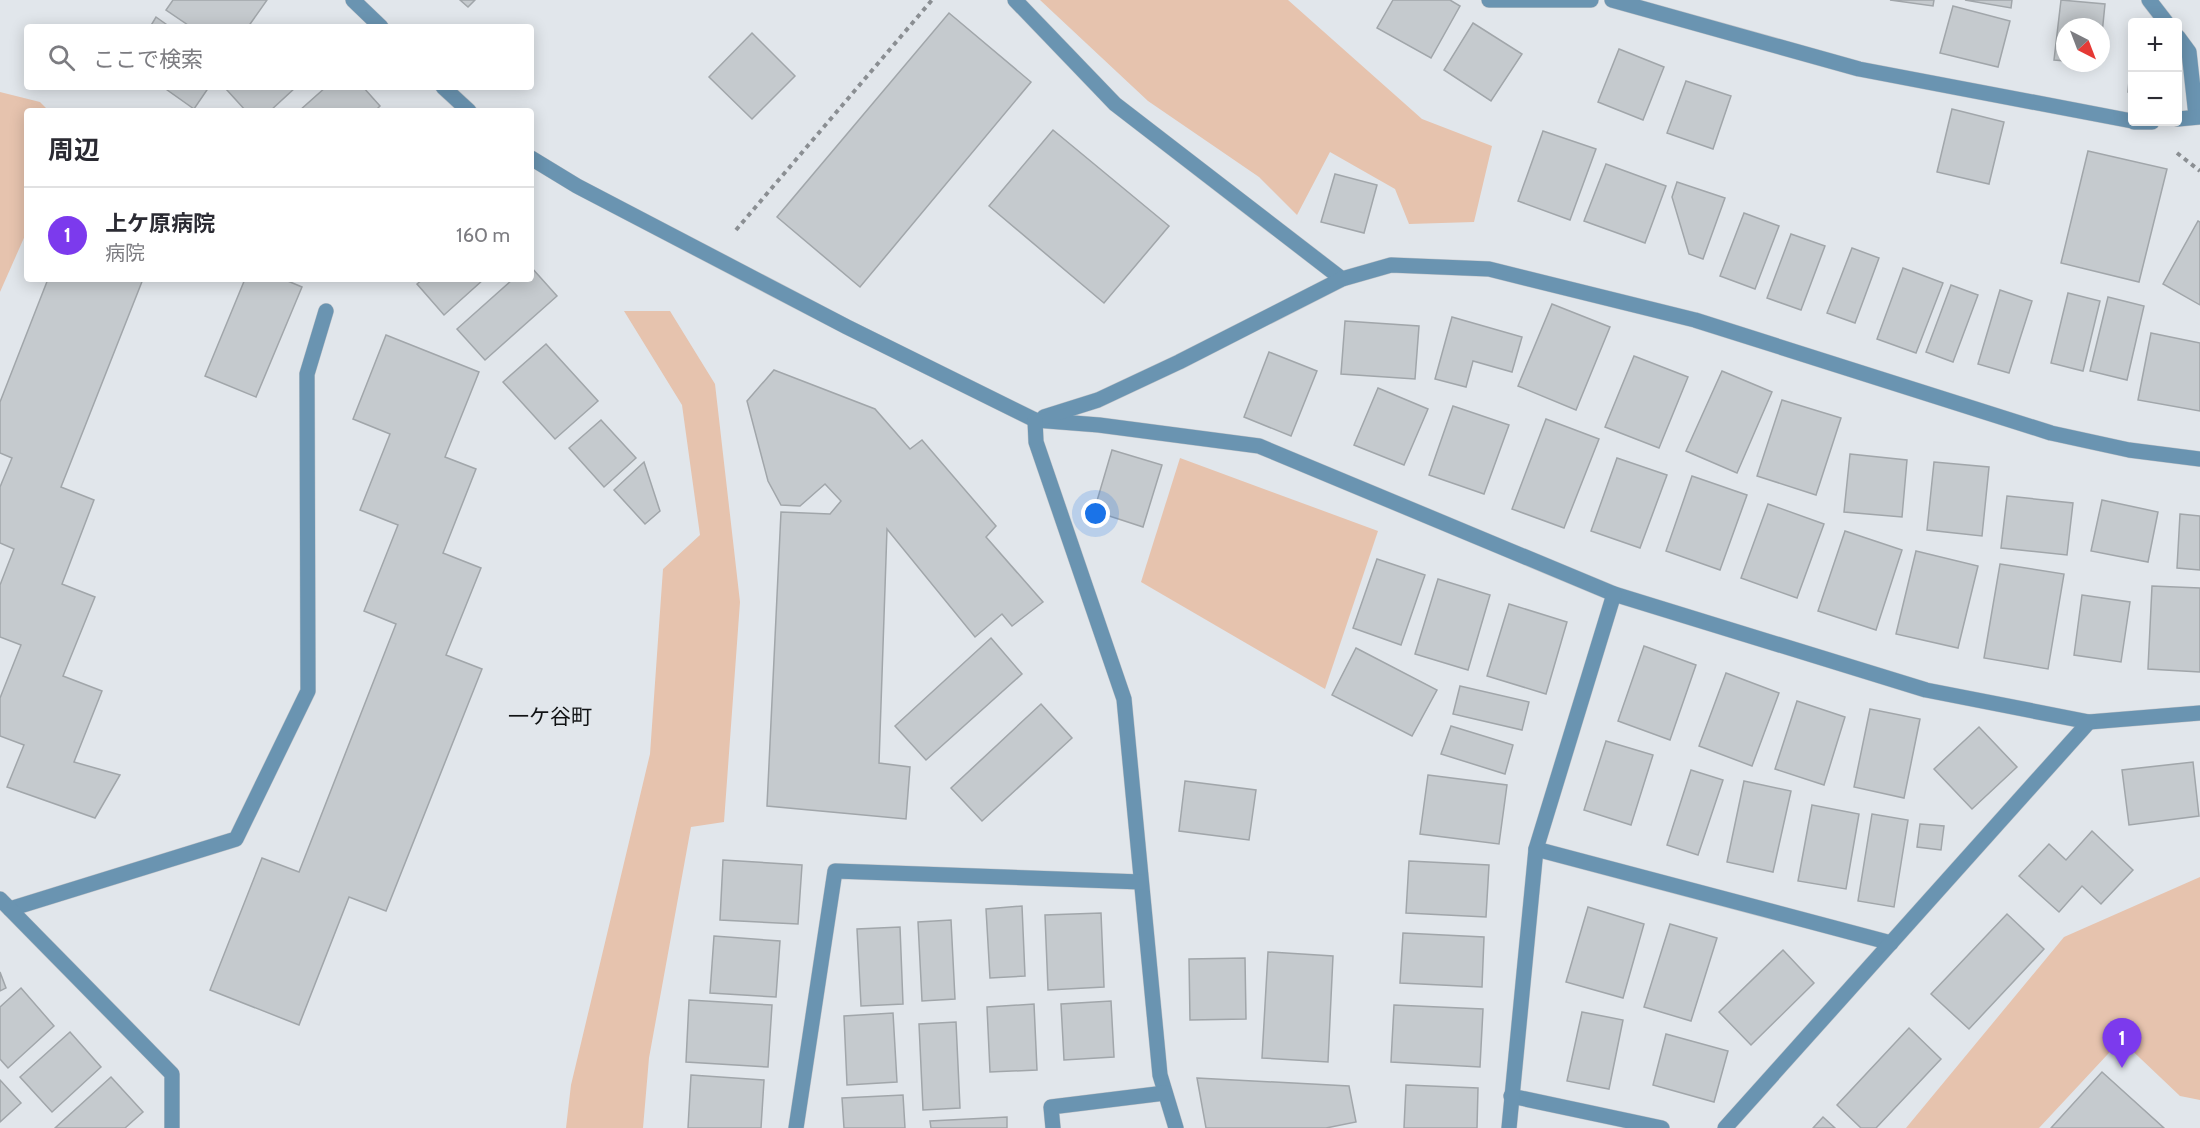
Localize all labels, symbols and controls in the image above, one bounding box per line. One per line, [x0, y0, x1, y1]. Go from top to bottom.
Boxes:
north arrow [2056, 18, 2110, 72]
map controls [2128, 18, 2182, 126]
button: + [2128, 18, 2182, 72]
search box [24, 24, 534, 90]
icon: search [45, 41, 78, 74]
text: ここで検索 [93, 46, 203, 73]
button: − [2128, 72, 2182, 126]
text: 周辺 [48, 134, 100, 166]
text: 上ケ原病院 [105, 210, 215, 237]
text: 1 [64, 223, 71, 247]
text: 160 m [456, 223, 510, 247]
text: 病院 [105, 241, 145, 265]
your location [1081, 499, 1110, 528]
district label: 一ケ谷町 [508, 704, 592, 729]
pin: 1 [2102, 1018, 2142, 1068]

